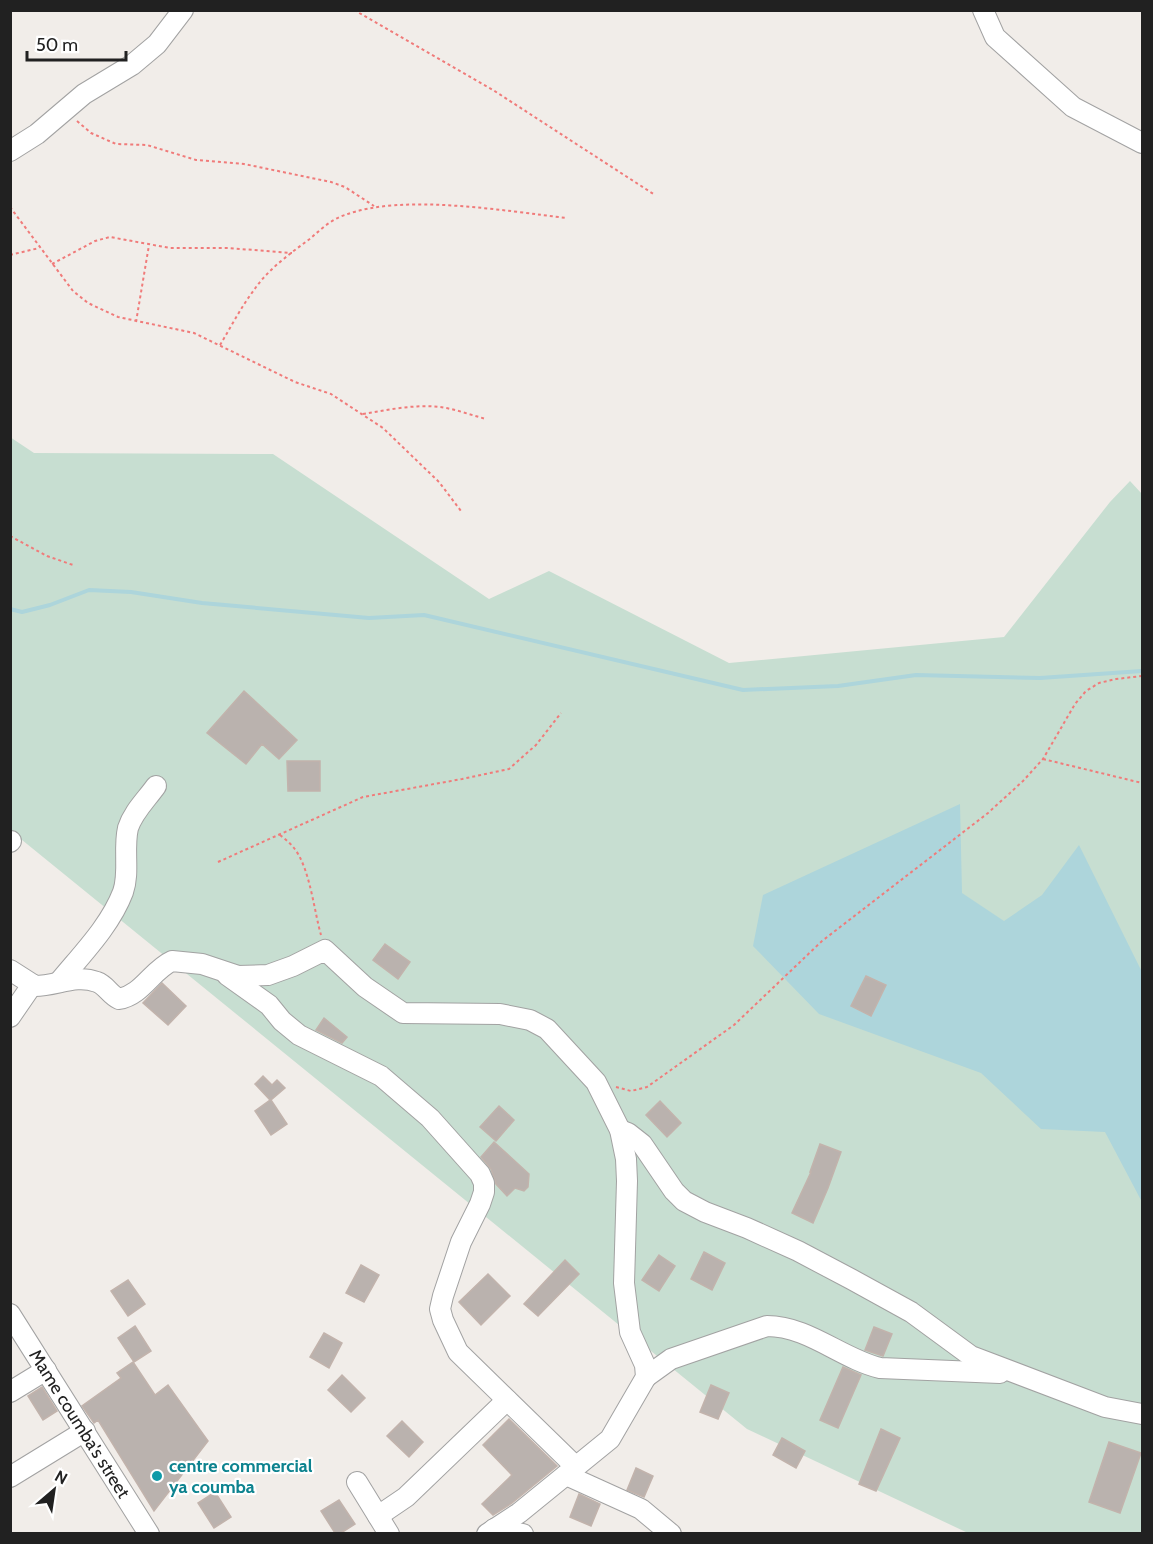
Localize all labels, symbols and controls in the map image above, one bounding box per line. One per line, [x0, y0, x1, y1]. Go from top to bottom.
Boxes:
scale bar [27, 24, 126, 62]
text: 50 m [36, 34, 78, 56]
street label: Mame coumba's street [24, 1345, 135, 1502]
place label: centre commercial ya coumba [169, 1455, 313, 1498]
north arrow [24, 1460, 84, 1520]
text: N [51, 1466, 71, 1488]
marker: centre commercial ya coumba [150, 1469, 164, 1483]

